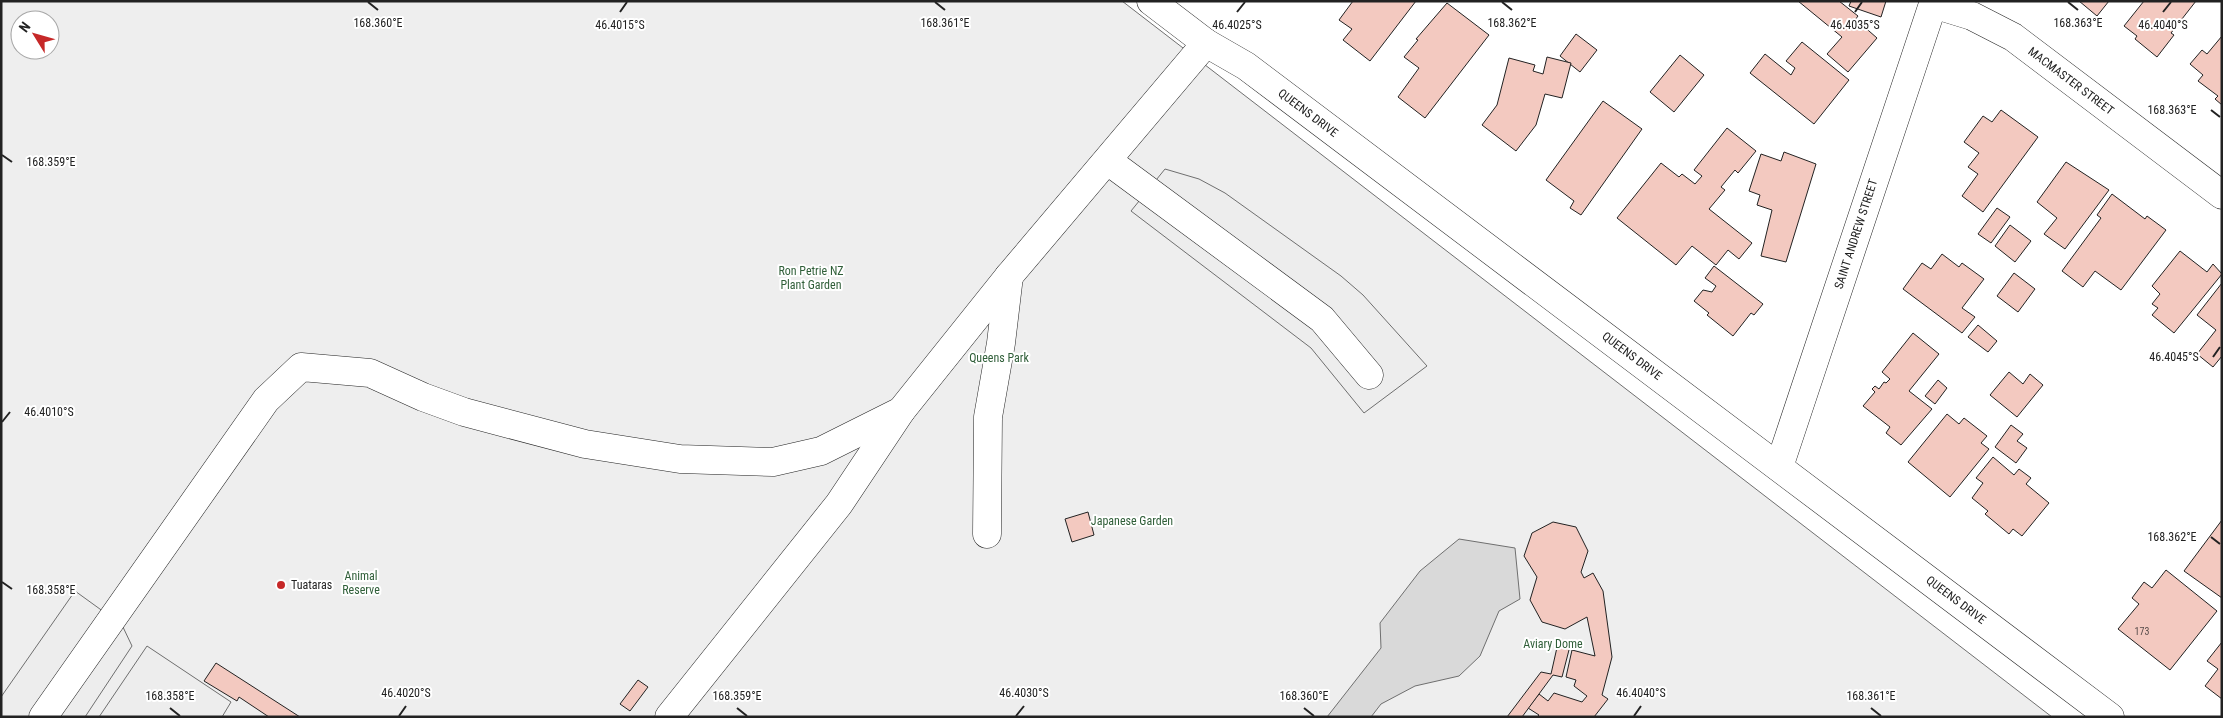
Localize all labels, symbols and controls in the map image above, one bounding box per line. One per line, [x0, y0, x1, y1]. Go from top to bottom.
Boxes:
north arrow [10, 10, 60, 60]
text: 168.360°E [353, 16, 403, 30]
text: 168.361°E [920, 16, 970, 30]
text: 168.362°E [1487, 16, 1537, 30]
text: 168.363°E [2053, 16, 2103, 30]
text: 46.4015°S [595, 18, 645, 32]
text: 46.4025°S [1212, 18, 1262, 32]
text: 46.4035°S [1830, 18, 1880, 32]
text: 46.4040°S [2138, 18, 2188, 32]
text: N [16, 19, 34, 35]
street label: MACMASTER STREET [2025, 44, 2117, 118]
street label: QUEENS DRIVE [1275, 86, 1341, 140]
text: 168.363°E [2147, 103, 2197, 117]
text: 168.359°E [26, 155, 76, 169]
street label: SAINT ANDREW STREET [1832, 177, 1880, 291]
park label: Ron Petrie NZ Plant Garden [778, 264, 844, 292]
street label: QUEENS DRIVE [1599, 329, 1665, 383]
text: 46.4045°S [2149, 350, 2199, 364]
park label: Queens Park [969, 351, 1029, 365]
text: 46.4010°S [24, 405, 74, 419]
park label: Japanese Garden [1091, 514, 1173, 528]
text: 168.362°E [2147, 530, 2197, 544]
park label: Animal Reserve [342, 569, 380, 597]
street label: QUEENS DRIVE [1923, 573, 1989, 627]
place label: Tuataras [291, 578, 332, 592]
marker: Tuataras [275, 579, 287, 591]
text: 168.358°E [26, 583, 76, 597]
house number: 173 [2135, 626, 2149, 637]
park label: Aviary Dome [1523, 637, 1583, 651]
text: 46.4020°S [381, 686, 431, 700]
text: 46.4030°S [999, 686, 1049, 700]
text: 46.4040°S [1616, 686, 1666, 700]
text: 168.358°E [145, 689, 195, 703]
text: 168.359°E [712, 689, 762, 703]
text: 168.360°E [1279, 689, 1329, 703]
text: 168.361°E [1846, 689, 1896, 703]

